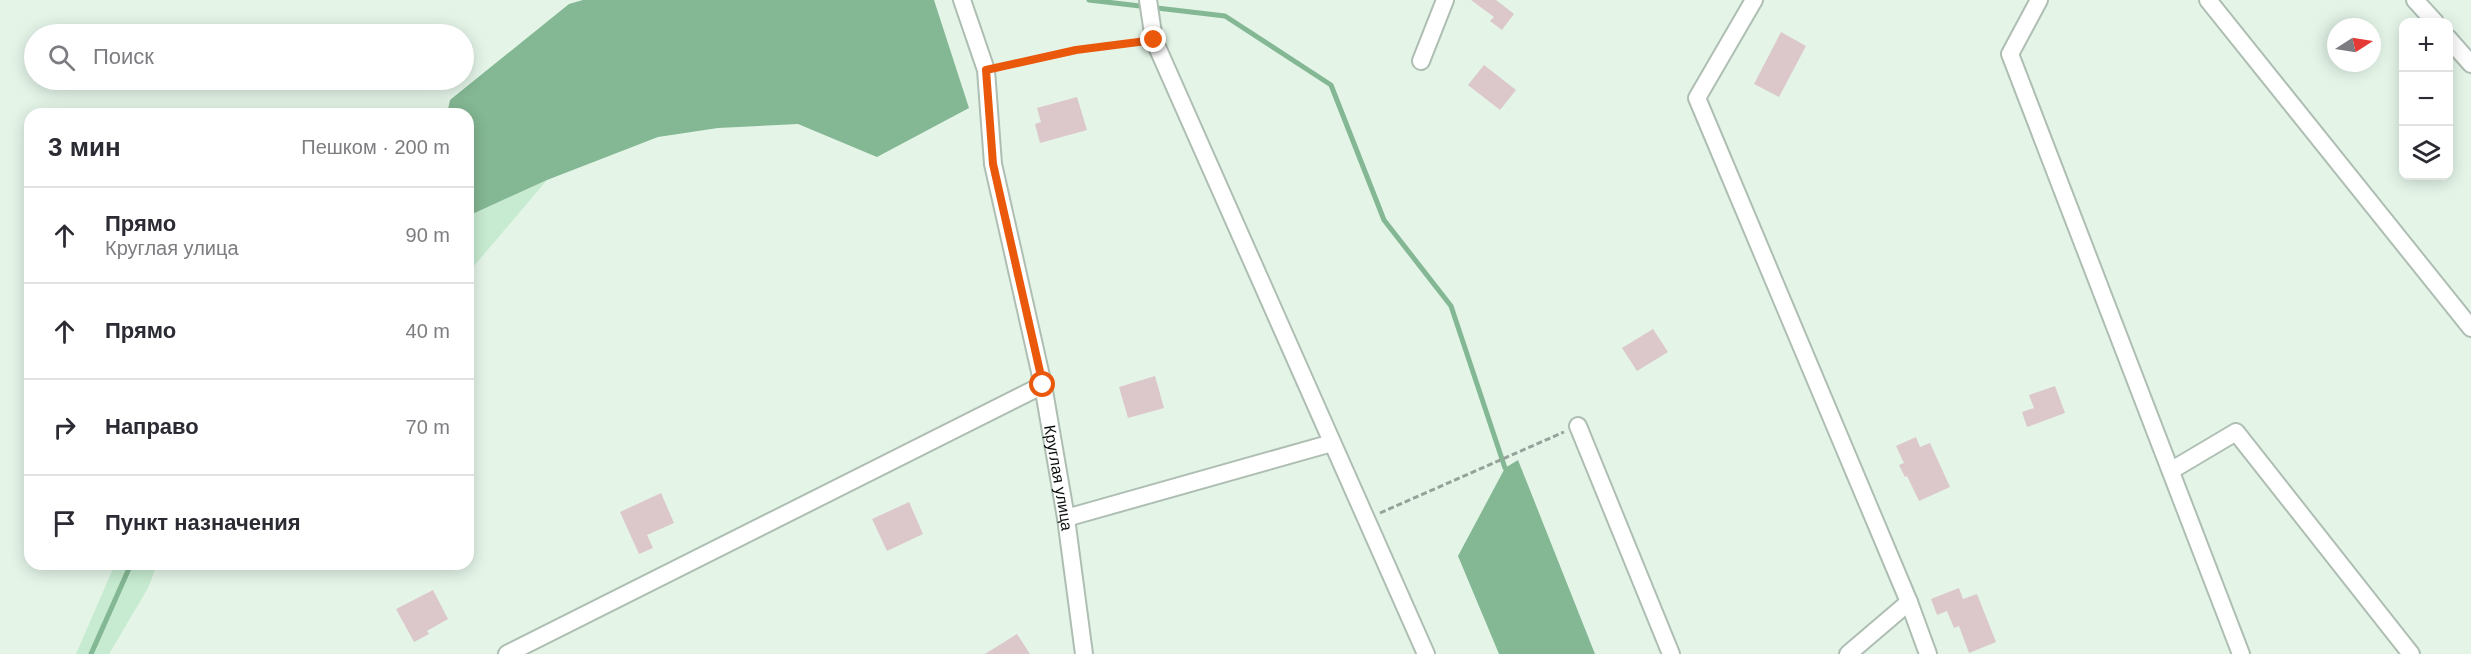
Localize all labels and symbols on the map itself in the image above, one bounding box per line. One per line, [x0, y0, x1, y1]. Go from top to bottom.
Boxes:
north arrow [2327, 18, 2381, 72]
route end [1140, 26, 1166, 52]
route start [1029, 371, 1055, 397]
street label: Круглая улица [1041, 424, 1076, 532]

